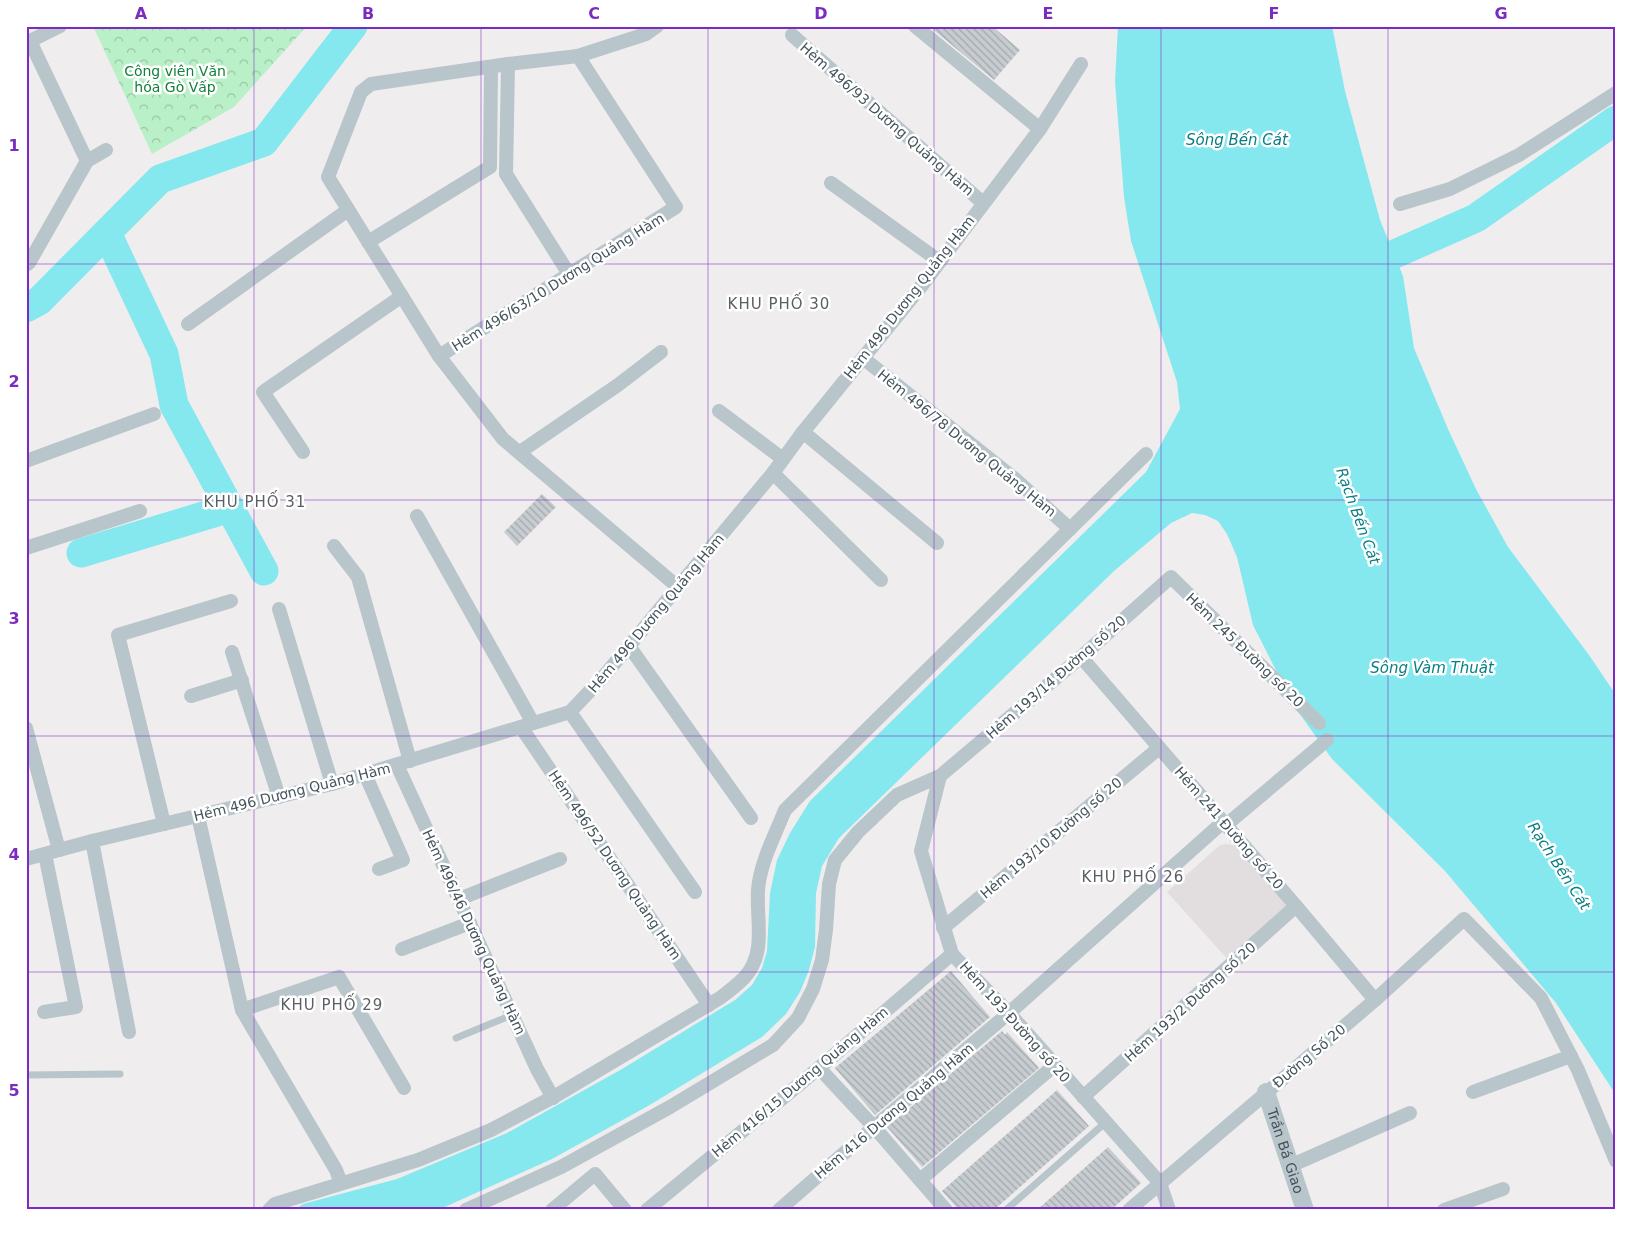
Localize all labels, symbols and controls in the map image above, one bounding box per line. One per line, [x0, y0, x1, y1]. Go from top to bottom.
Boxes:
text: A [135, 4, 148, 23]
text: B [362, 4, 374, 23]
text: C [588, 4, 600, 23]
text: D [814, 4, 828, 23]
text: E [1043, 4, 1053, 23]
text: F [1269, 4, 1279, 23]
text: G [1494, 4, 1508, 23]
street label: Hẻm 496/93 Dương Quảng Hàm [797, 39, 977, 199]
park label: Công viên Văn hóa Gò Vấp [124, 63, 226, 95]
water label: Sông Bến Cát [1186, 131, 1289, 149]
text: 1 [8, 136, 20, 155]
street label: Hẻm 496/63/10 Dương Quảng Hàm [449, 210, 667, 354]
street label: Hẻm 496 Dương Quảng Hàm [840, 212, 978, 382]
district label: KHU PHỐ 30 [728, 292, 830, 313]
street label: Hẻm 496/78 Dương Quảng Hàm [875, 366, 1059, 520]
text: 2 [8, 372, 20, 391]
water label: Rạch Bến Cát [1332, 465, 1384, 568]
district label: KHU PHỐ 31 [204, 490, 306, 511]
street label: Hẻm 496 Dương Quảng Hàm [585, 530, 727, 696]
street label: Hẻm 245 Đường số 20 [1183, 590, 1307, 710]
text: 3 [8, 609, 20, 628]
street label: Hẻm 193/14 Đường số 20 [983, 612, 1129, 742]
water label: Sông Vàm Thuật [1370, 659, 1495, 677]
street label: Hẻm 496 Dương Quảng Hàm [192, 760, 392, 824]
street label: Hẻm 241 Đường số 20 [1171, 763, 1287, 893]
street label: Hẻm 496/52 Dương Quảng Hàm [546, 767, 684, 963]
street label: Hẻm 193/10 Đường số 20 [977, 774, 1125, 902]
water label: Rạch Bến Cát [1524, 819, 1595, 914]
street label: Hẻm 496/46 Dương Quảng Hàm [419, 827, 529, 1037]
text: 4 [8, 845, 20, 864]
district label: KHU PHỐ 26 [1082, 865, 1184, 886]
street label: Hẻm 193/2 Đường số 20 [1121, 939, 1259, 1065]
street label: Hẻm 193 Đường số 20 [957, 958, 1073, 1086]
district label: KHU PHỐ 29 [281, 993, 383, 1014]
street label: Hẻm 416/15 Dương Quảng Hàm [709, 1004, 891, 1160]
street label: Đường Số 20 [1269, 1021, 1349, 1091]
street label: Hẻm 416 Dương Quảng Hàm [811, 1040, 977, 1182]
text: 5 [8, 1081, 20, 1100]
street label: Trần Bá Giao [1264, 1105, 1307, 1196]

